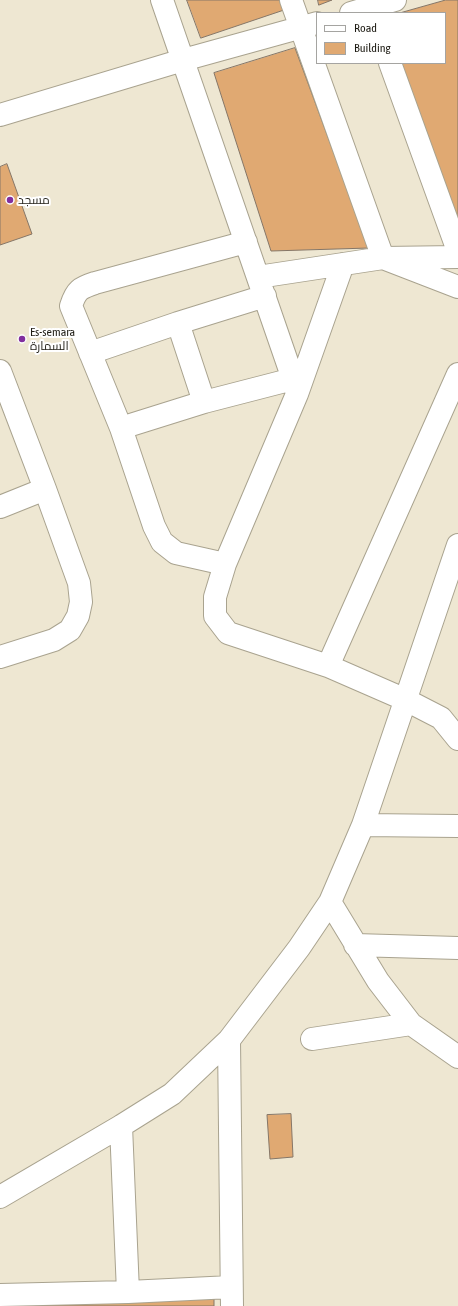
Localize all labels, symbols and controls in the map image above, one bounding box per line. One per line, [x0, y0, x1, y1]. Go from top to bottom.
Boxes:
legend [316, 12, 446, 64]
text: Road [354, 21, 377, 35]
text: Building [354, 41, 391, 55]
place label: مسجد [18, 193, 50, 207]
marker: مسجد [5, 195, 15, 205]
place label: Es-semara السمارة [30, 325, 75, 353]
marker: Es-semara السمارة [17, 334, 27, 344]

